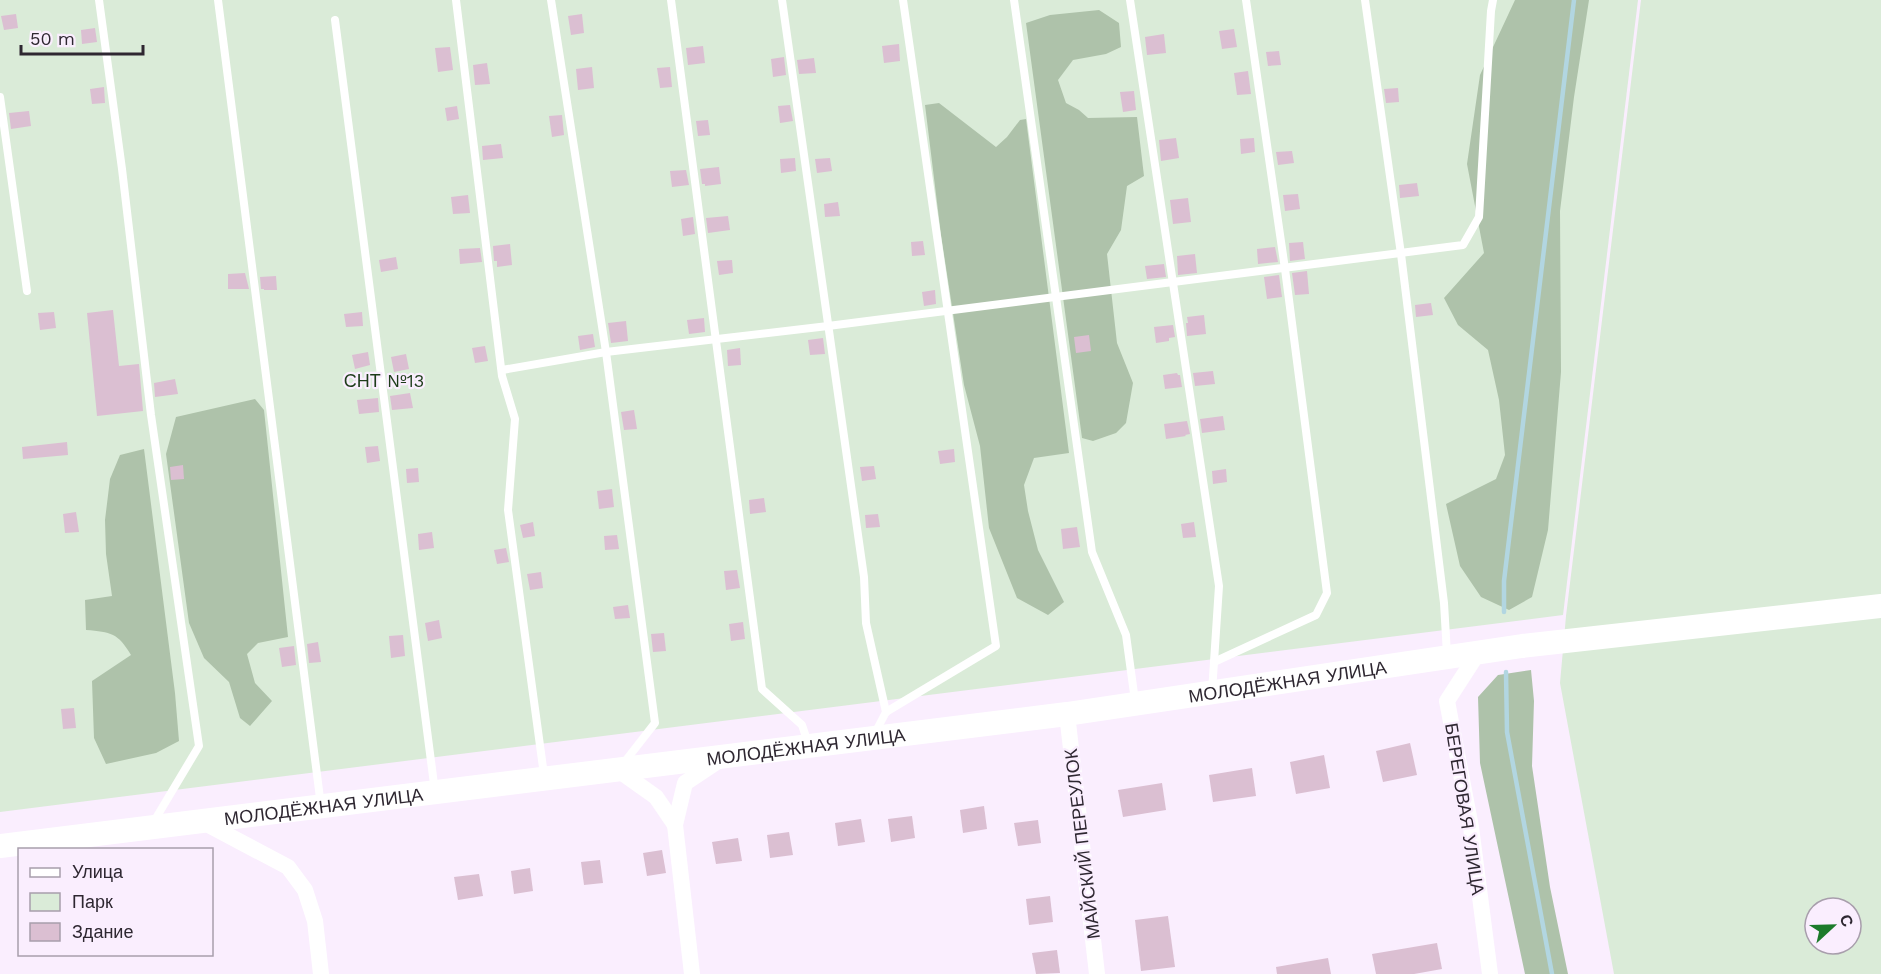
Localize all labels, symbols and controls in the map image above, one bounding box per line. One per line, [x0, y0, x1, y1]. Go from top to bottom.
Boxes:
scale bar [21, 18, 142, 56]
text: 50 m [30, 28, 75, 49]
park label: СНТ №13 [344, 370, 424, 391]
street label: МОЛОДЁЖНАЯ УЛИЦА [1187, 656, 1388, 706]
street label: БЕРЕГОВАЯ УЛИЦА [1441, 721, 1489, 897]
street label: МОЛОДЁЖНАЯ УЛИЦА [705, 724, 906, 769]
street label: МАЙСКИЙ ПЕРЕУЛОК [1060, 747, 1104, 940]
street label: МОЛОДЁЖНАЯ УЛИЦА [223, 783, 424, 829]
legend [18, 848, 213, 956]
text: Улица [72, 861, 124, 882]
text: Парк [72, 891, 113, 912]
north arrow [1803, 896, 1863, 956]
text: С [1835, 912, 1858, 930]
text: Здание [72, 921, 133, 942]

